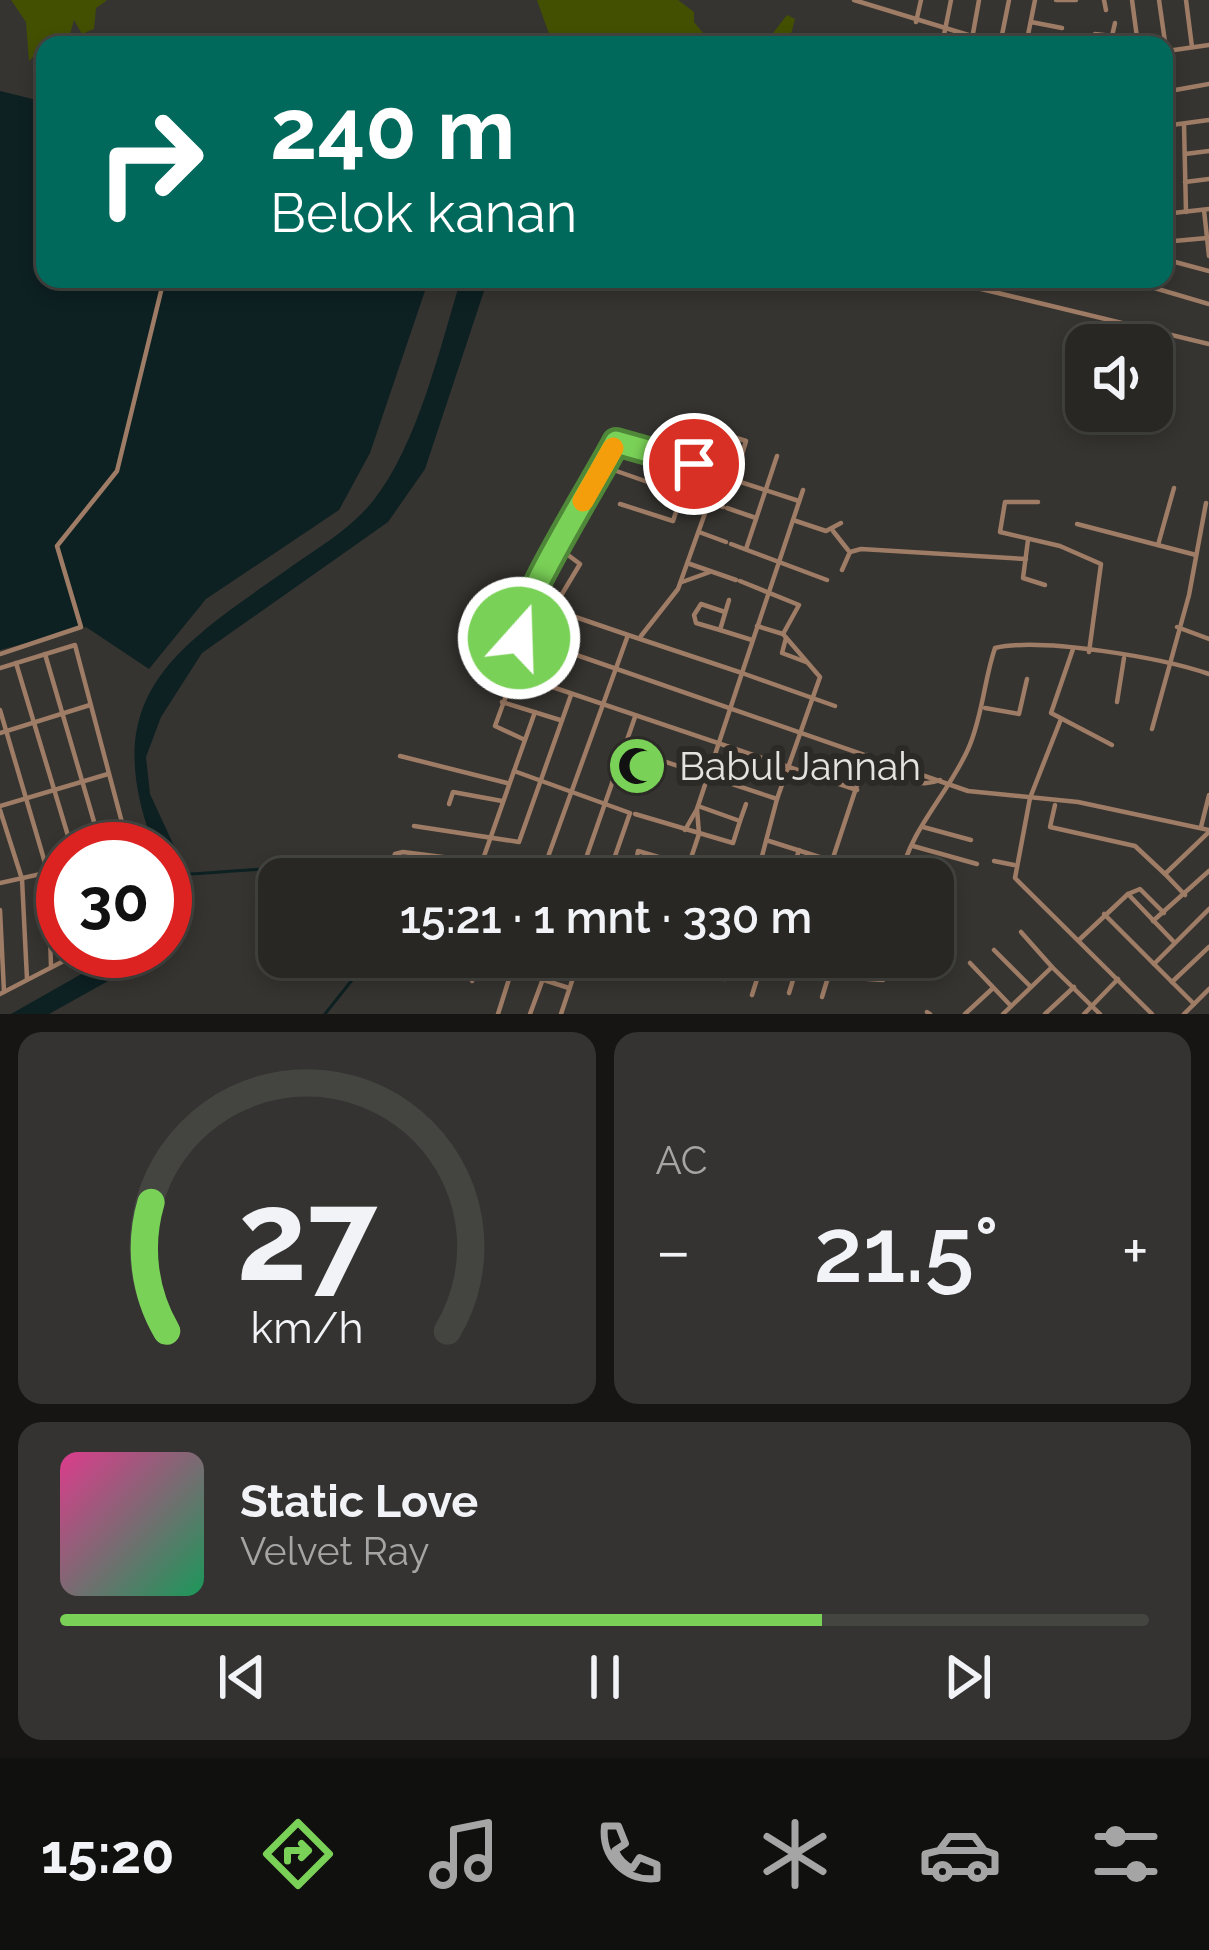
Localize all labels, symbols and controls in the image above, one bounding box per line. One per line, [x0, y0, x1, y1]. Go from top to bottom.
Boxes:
text: 240 m [270, 80, 515, 179]
icon: right [72, 84, 228, 240]
text: Belok kanan [270, 181, 577, 245]
map controls [1065, 324, 1173, 432]
button: sound [1065, 324, 1173, 432]
pin [643, 413, 745, 515]
icon: arrive [661, 431, 727, 497]
position arrow [456, 575, 582, 701]
mosque icon: Babul Jannah [606, 735, 668, 797]
place label: Babul Jannah [679, 743, 921, 789]
speed limit sign: 30 [36, 822, 192, 978]
text: 15:21 · 1 mnt · 330 m [400, 891, 812, 944]
text: AC [656, 1137, 708, 1183]
text: 27 [237, 1163, 378, 1309]
text: 21.5° [814, 1197, 999, 1303]
text: − [656, 1212, 691, 1289]
text: + [1122, 1212, 1149, 1289]
text: km/h [250, 1303, 363, 1353]
text: Static Love [240, 1475, 478, 1528]
text: Velvet Ray [240, 1528, 429, 1574]
icon: previous [209, 1644, 275, 1710]
icon: pause [572, 1644, 638, 1710]
icon: next [935, 1644, 1001, 1710]
icon: directions [256, 1812, 340, 1896]
icon: music [422, 1812, 506, 1896]
icon: phone [587, 1812, 671, 1896]
icon: climate [753, 1812, 837, 1896]
icon: car [918, 1812, 1002, 1896]
icon: filters [1084, 1812, 1168, 1896]
text: 15:20 [41, 1822, 174, 1886]

